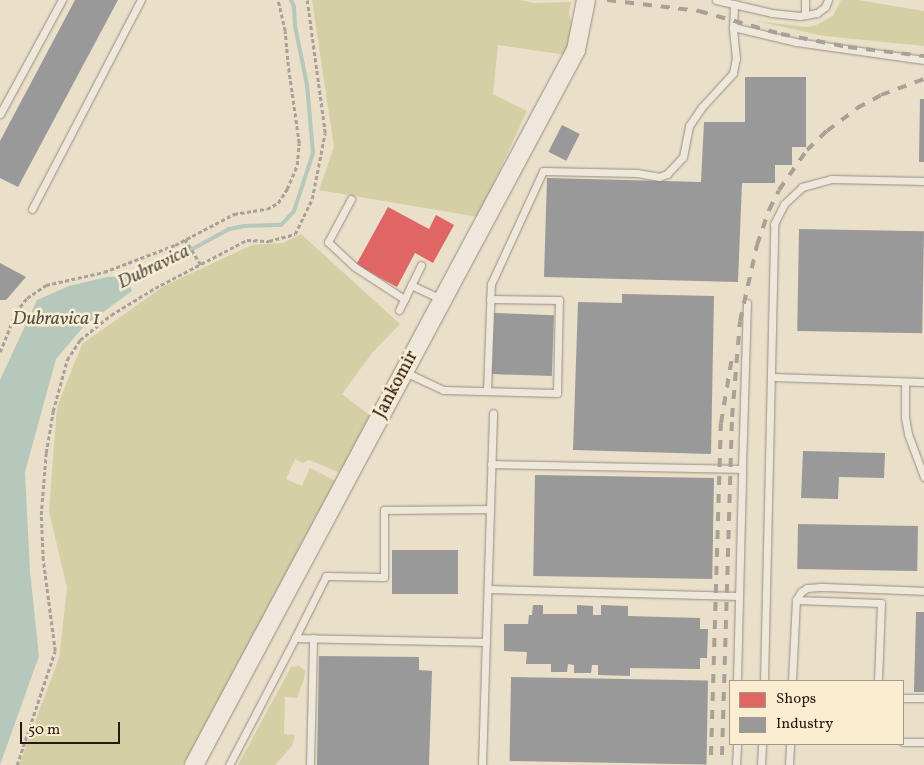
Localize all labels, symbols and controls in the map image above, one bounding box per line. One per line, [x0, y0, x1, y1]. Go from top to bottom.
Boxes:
water label: Dubravica [114, 241, 194, 295]
water label: Dubravica 1 [12, 309, 100, 331]
street label: Jankomir [370, 347, 424, 423]
legend [729, 680, 904, 745]
text: Shops [776, 689, 816, 710]
scale bar [22, 712, 122, 744]
text: Industry [776, 714, 833, 735]
text: 50 m [28, 720, 60, 741]

